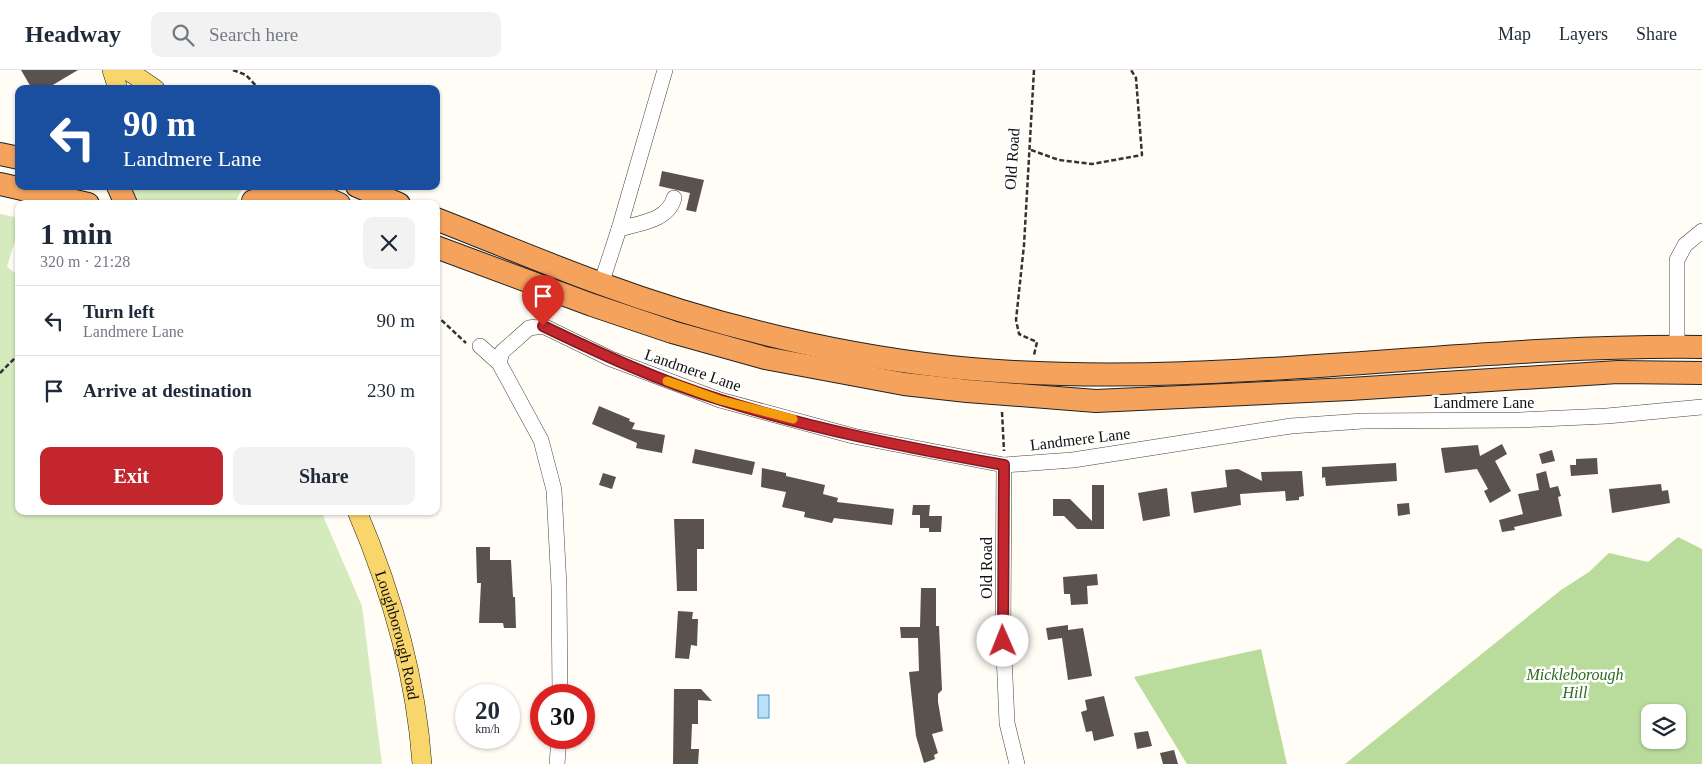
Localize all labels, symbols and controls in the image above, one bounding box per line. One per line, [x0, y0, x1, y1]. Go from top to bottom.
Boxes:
search box [151, 12, 501, 57]
text: Headway [25, 21, 121, 47]
icon: search [169, 21, 197, 49]
text: Search here [209, 24, 298, 45]
text: Map [1498, 24, 1531, 44]
text: Layers [1559, 24, 1608, 44]
text: Share [1636, 24, 1677, 44]
icon: left [40, 105, 105, 170]
text: 90 m [123, 105, 196, 144]
street label: Old Road [1001, 128, 1023, 190]
text: Landmere Lane [123, 146, 262, 171]
text: 1 min [40, 217, 113, 250]
button: close [363, 217, 415, 269]
text: 320 m · 21:28 [40, 253, 130, 270]
pin [522, 275, 564, 326]
icon: arrive [529, 282, 557, 310]
text: Turn left [83, 301, 155, 322]
icon: left [40, 307, 68, 335]
text: 90 m [376, 310, 415, 331]
text: Landmere Lane [83, 323, 184, 340]
street label: Landmere Lane [643, 346, 743, 394]
icon: arrive [40, 377, 68, 405]
text: Arrive at destination [83, 380, 252, 401]
text: 230 m [367, 380, 415, 401]
street label: Landmere Lane [1434, 394, 1534, 411]
street label: Landmere Lane [1029, 424, 1131, 454]
button: Exit [40, 447, 223, 505]
button: Share [233, 447, 415, 505]
street label: Old Road [978, 537, 995, 599]
street label: Loughborough Road [372, 568, 423, 701]
position arrow [976, 614, 1028, 666]
park label: Mickleborough Hill [1525, 666, 1624, 701]
speed limit sign: 30 [530, 684, 595, 749]
text: 20 [475, 697, 500, 724]
map controls [1641, 704, 1686, 749]
button: layers [1641, 704, 1686, 749]
text: km/h [475, 722, 500, 736]

